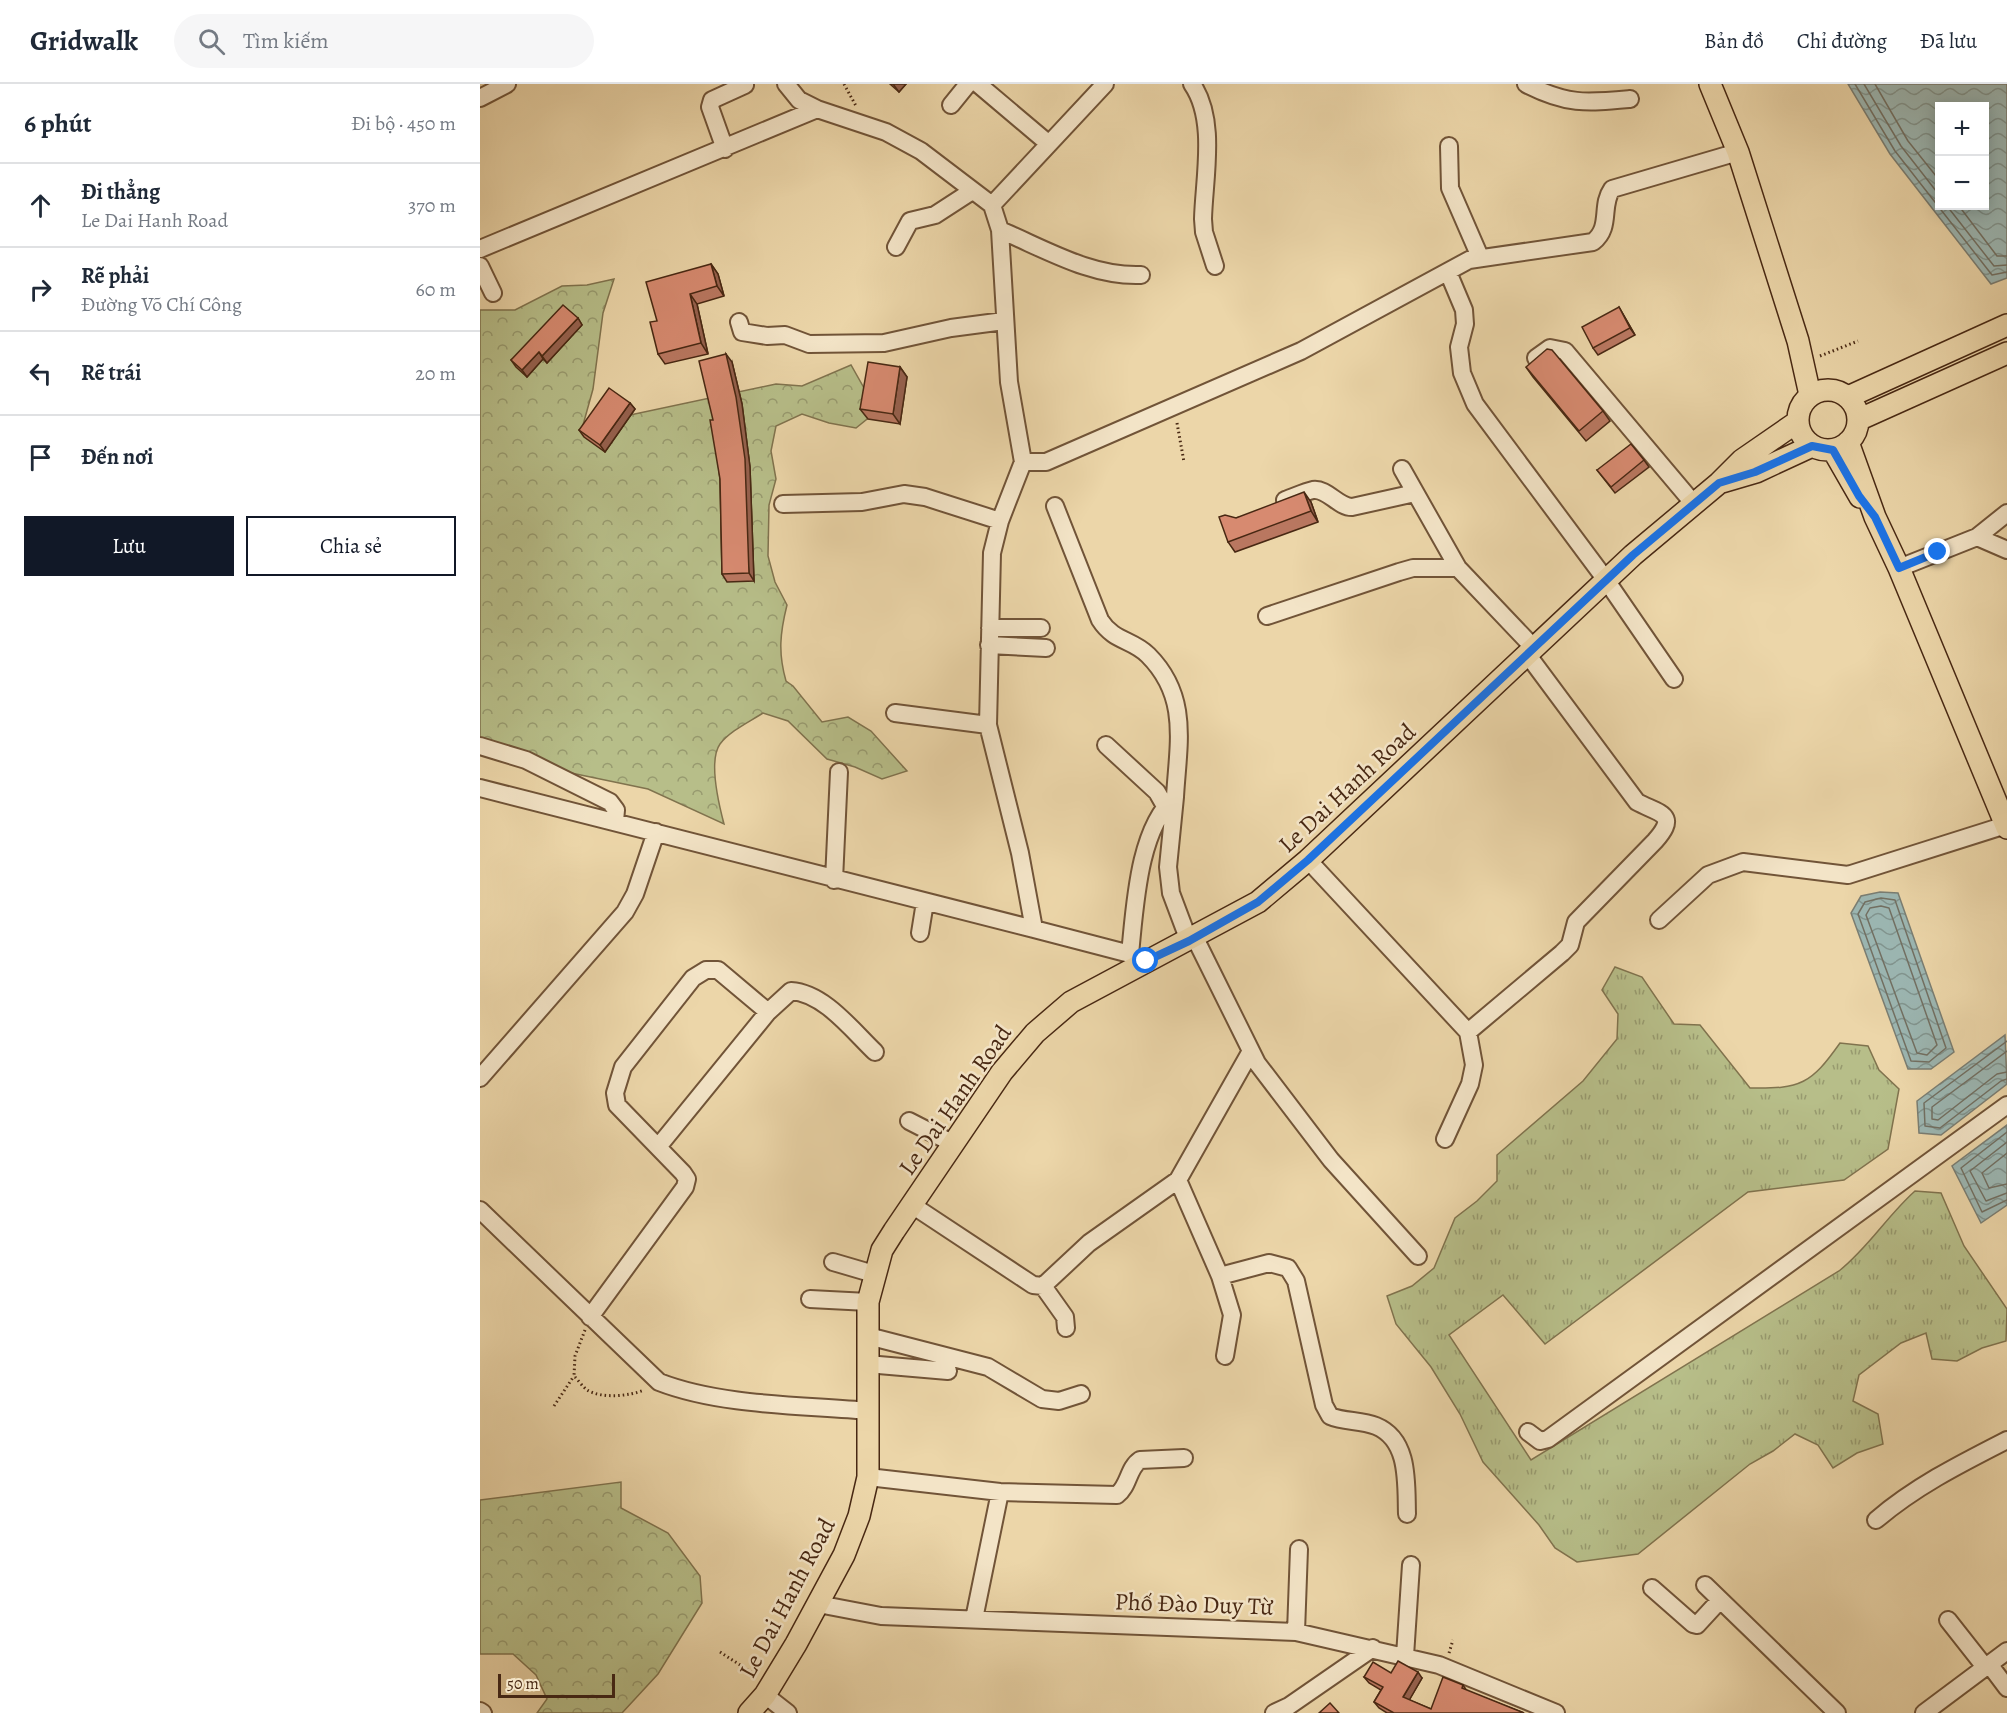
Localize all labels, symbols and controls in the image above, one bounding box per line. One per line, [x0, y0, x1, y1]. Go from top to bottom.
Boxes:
search box [174, 14, 594, 68]
text: Gridwalk [30, 22, 138, 60]
icon: search [195, 25, 228, 58]
text: Tìm kiếm [243, 26, 329, 56]
text: Bản đồ [1704, 27, 1764, 55]
text: Chỉ đường [1797, 27, 1887, 55]
text: Đã lưu [1920, 27, 1977, 55]
map controls [1935, 102, 1989, 210]
button: + [1935, 102, 1989, 156]
text: 6 phút [24, 106, 92, 141]
text: Đi bộ · 450 m [351, 110, 456, 137]
button: − [1935, 156, 1989, 210]
text: Đi thẳng [81, 177, 160, 207]
icon: ahead [24, 189, 57, 222]
text: 370 m [408, 192, 456, 219]
text: Le Dai Hanh Road [81, 207, 228, 234]
text: Rẽ phải [81, 261, 149, 291]
icon: right [24, 273, 57, 306]
text: 60 m [416, 276, 456, 303]
text: Đường Võ Chí Công [81, 291, 242, 318]
icon: left [24, 357, 57, 390]
text: Rẽ trái [81, 358, 142, 388]
text: 20 m [415, 360, 456, 387]
icon: arrive [24, 441, 57, 474]
text: Đến nơi [81, 442, 153, 472]
button: Lưu [24, 516, 234, 576]
button: Chia sẻ [246, 516, 456, 576]
route end [1924, 538, 1950, 564]
street label: Le Dai Hanh Road [1271, 716, 1423, 860]
route start [1132, 947, 1158, 973]
street label: Le Dai Hanh Road [891, 1018, 1019, 1182]
street label: Le Dai Hanh Road [731, 1512, 843, 1684]
street label: Phố Đào Duy Từ [1114, 1585, 1275, 1623]
scale bar [498, 1671, 615, 1698]
text: 50 m [507, 1673, 539, 1695]

